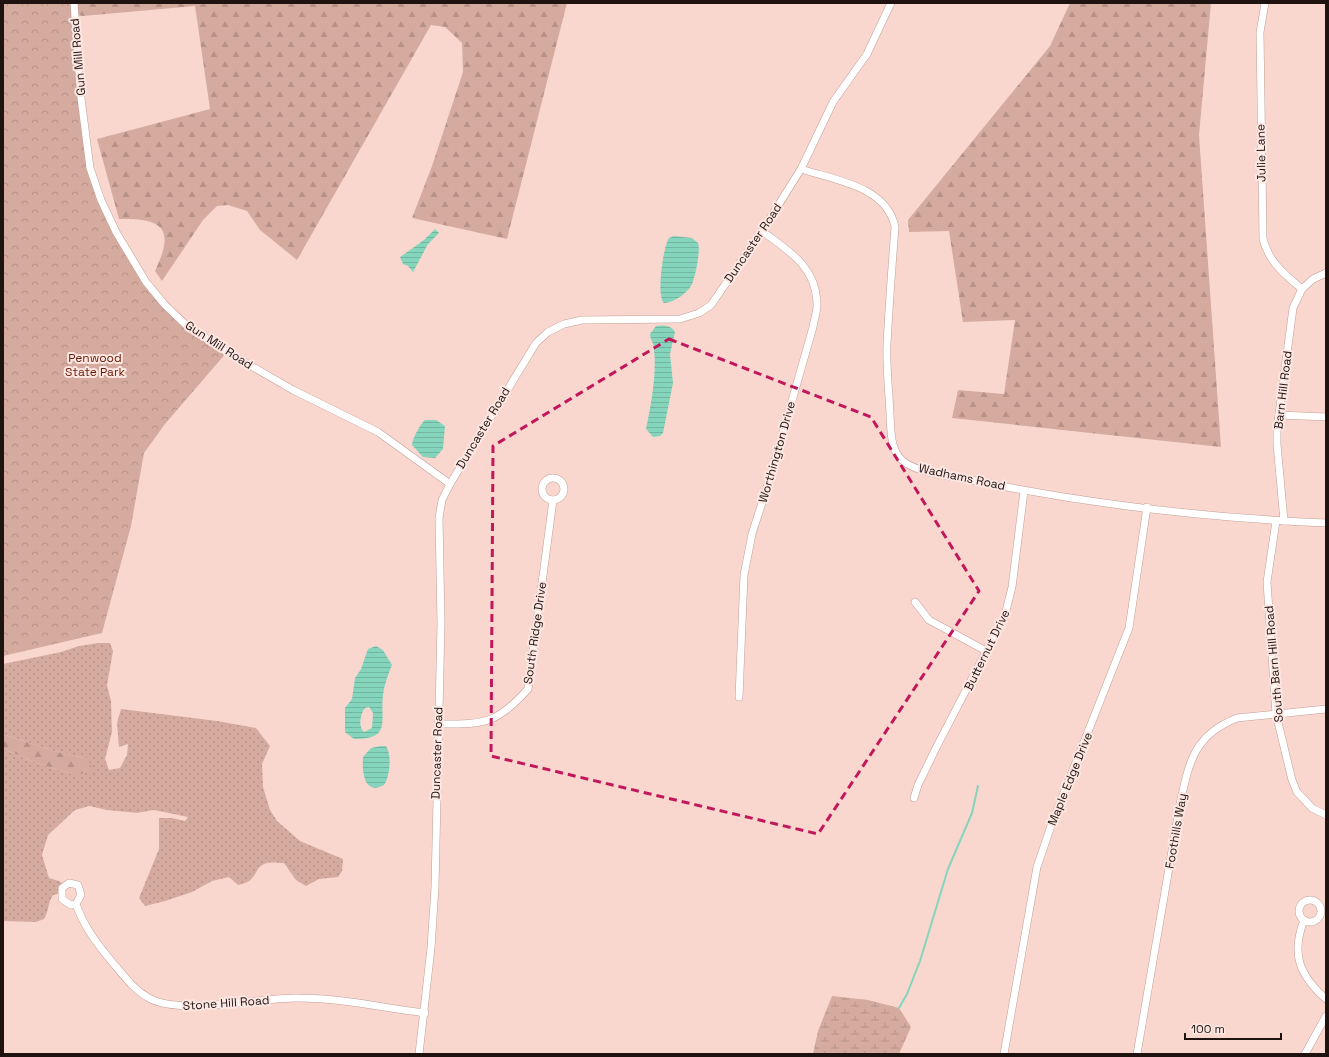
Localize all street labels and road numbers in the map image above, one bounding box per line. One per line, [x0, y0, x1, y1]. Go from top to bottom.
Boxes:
street label: Gun Mill Road [67, 18, 89, 96]
street label: Julie Lane [1252, 124, 1270, 182]
street label: Duncaster Road [721, 200, 785, 286]
street label: Gun Mill Road [182, 317, 256, 373]
street label: Barn Hill Road [1270, 350, 1296, 430]
street label: Duncaster Road [452, 384, 514, 472]
street label: Worthington Drive [755, 399, 799, 505]
street label: Wadhams Road [917, 460, 1007, 494]
street label: South Ridge Drive [520, 581, 550, 685]
street label: South Barn Hill Road [1261, 605, 1287, 723]
street label: Butternut Drive [960, 607, 1014, 693]
street label: Duncaster Road [427, 707, 447, 799]
street label: Maple Edge Drive [1044, 730, 1096, 828]
street label: Foothills Way [1161, 792, 1191, 870]
street label: Stone Hill Road [182, 992, 270, 1014]

